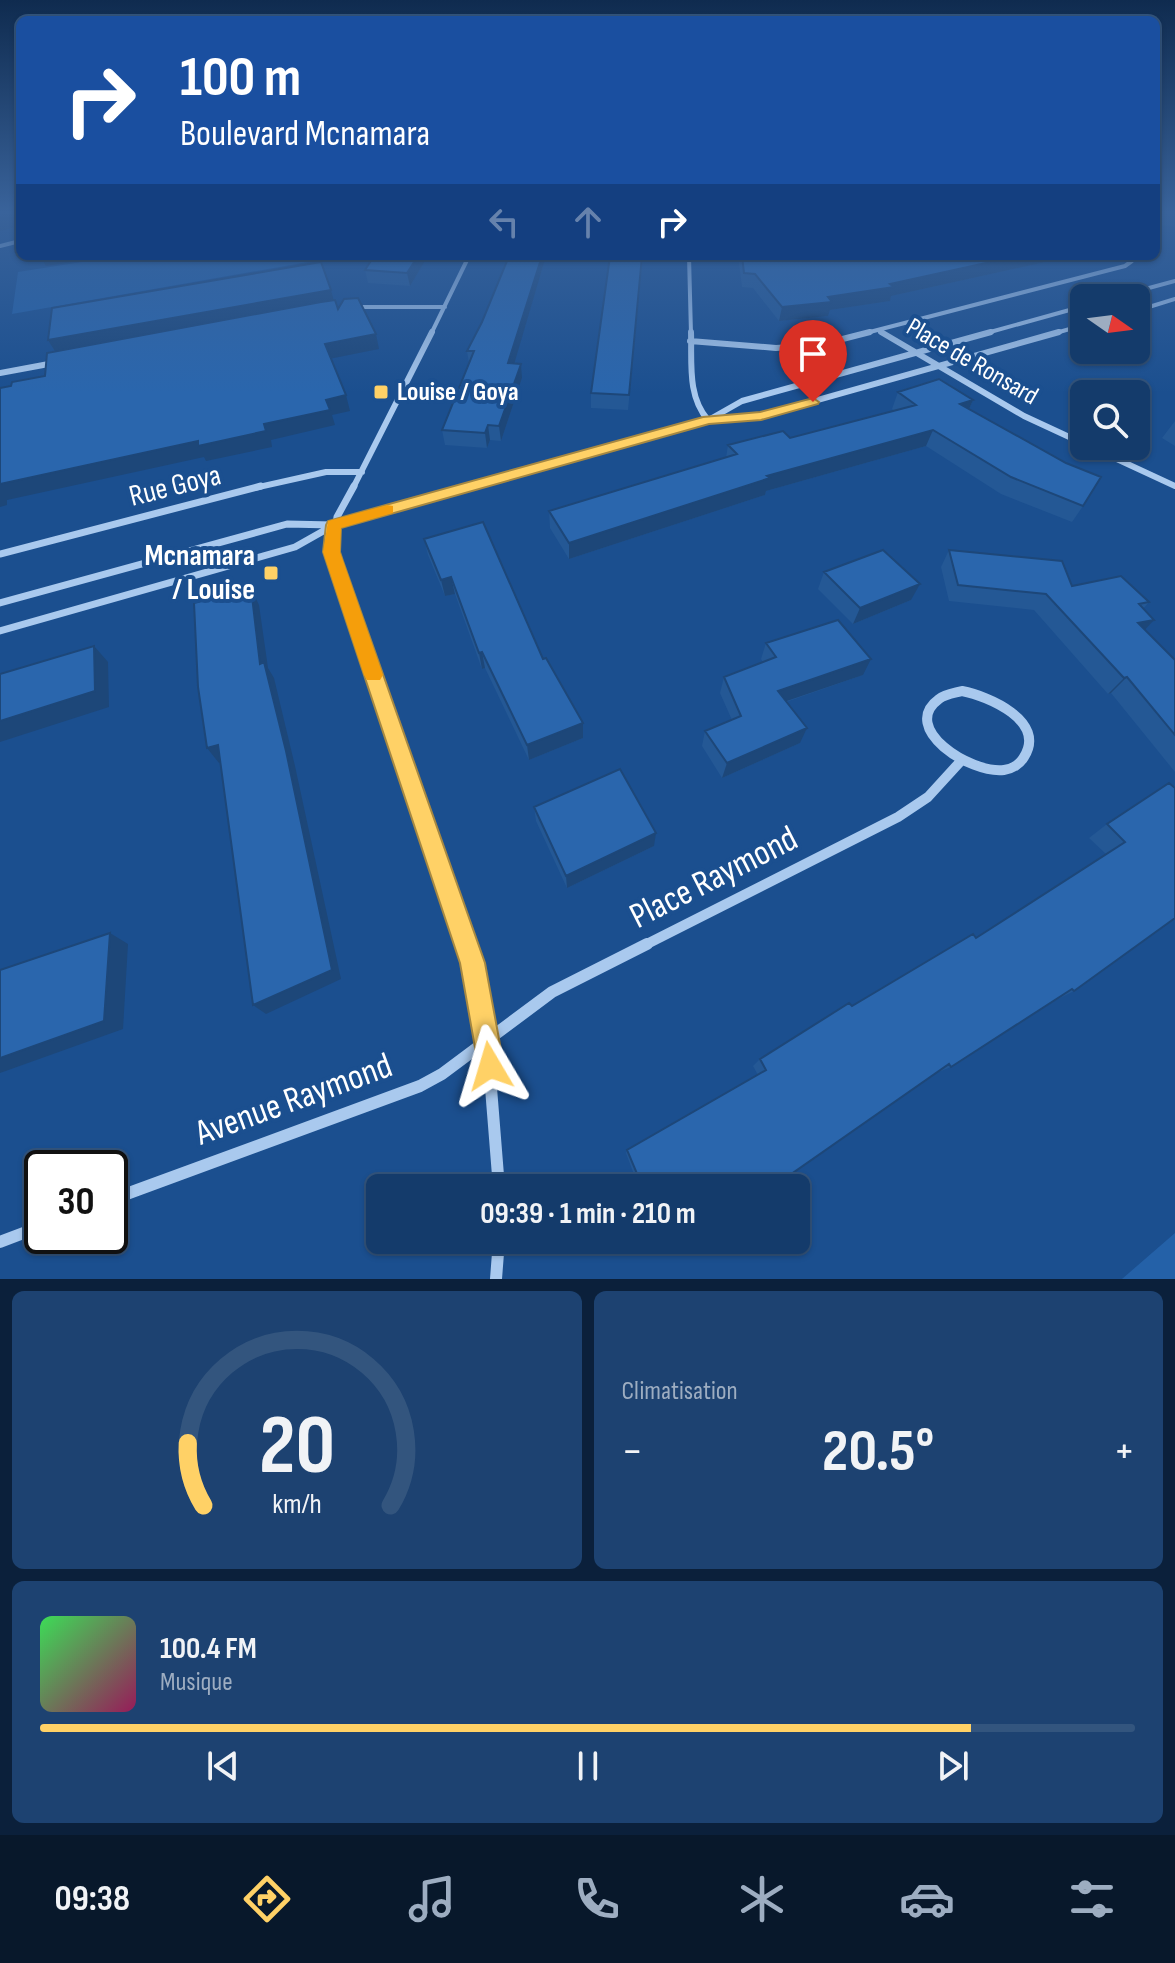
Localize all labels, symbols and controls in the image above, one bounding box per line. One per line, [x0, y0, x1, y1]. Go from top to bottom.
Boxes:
text: 100 m [180, 45, 301, 112]
icon: right [48, 48, 152, 152]
text: Boulevard Mcnamara [180, 113, 430, 156]
icon: left [482, 200, 526, 244]
icon: ahead [566, 200, 610, 244]
icon: right [650, 200, 694, 244]
north arrow [1070, 284, 1150, 364]
map controls [1070, 284, 1150, 460]
street label: Place de Ronsard [901, 312, 1043, 412]
pin [779, 320, 847, 402]
icon: arrive [791, 332, 835, 376]
place label: Louise / Goya [397, 377, 519, 408]
button: search [1070, 380, 1150, 460]
marker: Louise / Goya [372, 383, 390, 401]
street label: Rue Goya [125, 457, 225, 515]
place label: Mcnamara / Louise [145, 538, 255, 608]
marker: Mcnamara / Louise [262, 564, 280, 582]
street label: Place Raymond [623, 817, 805, 939]
position arrow [448, 1024, 532, 1108]
street label: Avenue Raymond [189, 1045, 398, 1156]
speed limit sign: 30 [24, 1150, 128, 1254]
text: 09:39 · 1 min · 210 m [480, 1196, 696, 1232]
text: Climatisation [622, 1376, 738, 1407]
text: 20 [259, 1397, 335, 1497]
text: 20.5° [822, 1416, 934, 1488]
text: − [622, 1425, 643, 1478]
text: + [1113, 1425, 1135, 1478]
text: km/h [272, 1487, 321, 1522]
text: 100.4 FM [160, 1631, 257, 1667]
text: Musique [160, 1667, 233, 1698]
icon: previous [201, 1744, 245, 1788]
icon: pause [566, 1744, 610, 1788]
icon: next [931, 1744, 975, 1788]
icon: directions [239, 1871, 295, 1927]
icon: music [404, 1871, 460, 1927]
icon: phone [569, 1871, 625, 1927]
icon: climate [734, 1871, 790, 1927]
icon: car [899, 1871, 955, 1927]
icon: filters [1064, 1871, 1120, 1927]
text: 09:38 [55, 1878, 130, 1921]

